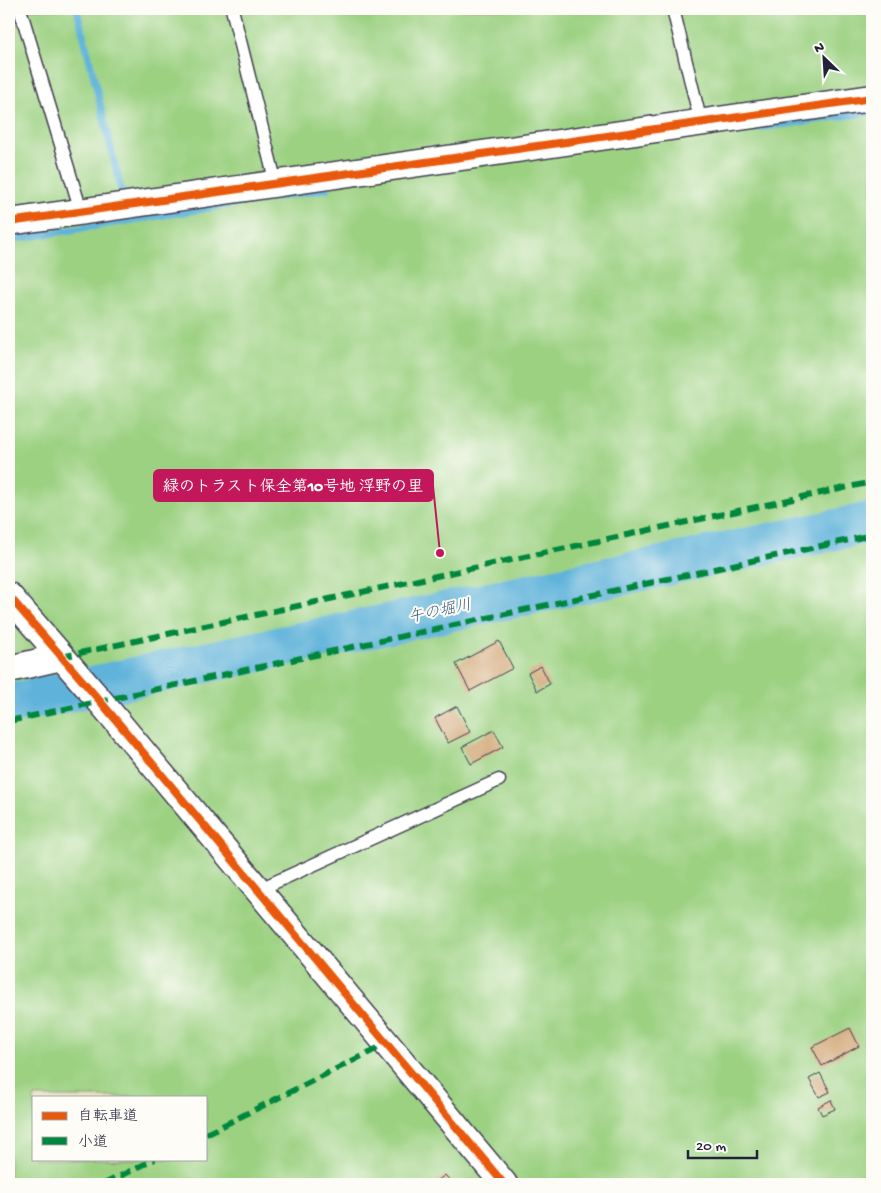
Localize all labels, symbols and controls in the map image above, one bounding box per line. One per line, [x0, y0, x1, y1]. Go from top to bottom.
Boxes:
north arrow [798, 32, 848, 82]
text: N [812, 39, 827, 58]
callout: 緑のトラスト保全第10号地 浮野の里 [154, 470, 433, 501]
text: 緑のトラスト保全第10号地 浮野の里 [163, 477, 423, 498]
water label: 午の堀川 [407, 596, 473, 629]
legend [32, 1096, 208, 1160]
text: 自転車道 [78, 1107, 138, 1126]
scale bar [688, 1128, 757, 1160]
text: 小道 [78, 1134, 108, 1152]
text: 20 m [696, 1138, 726, 1156]

